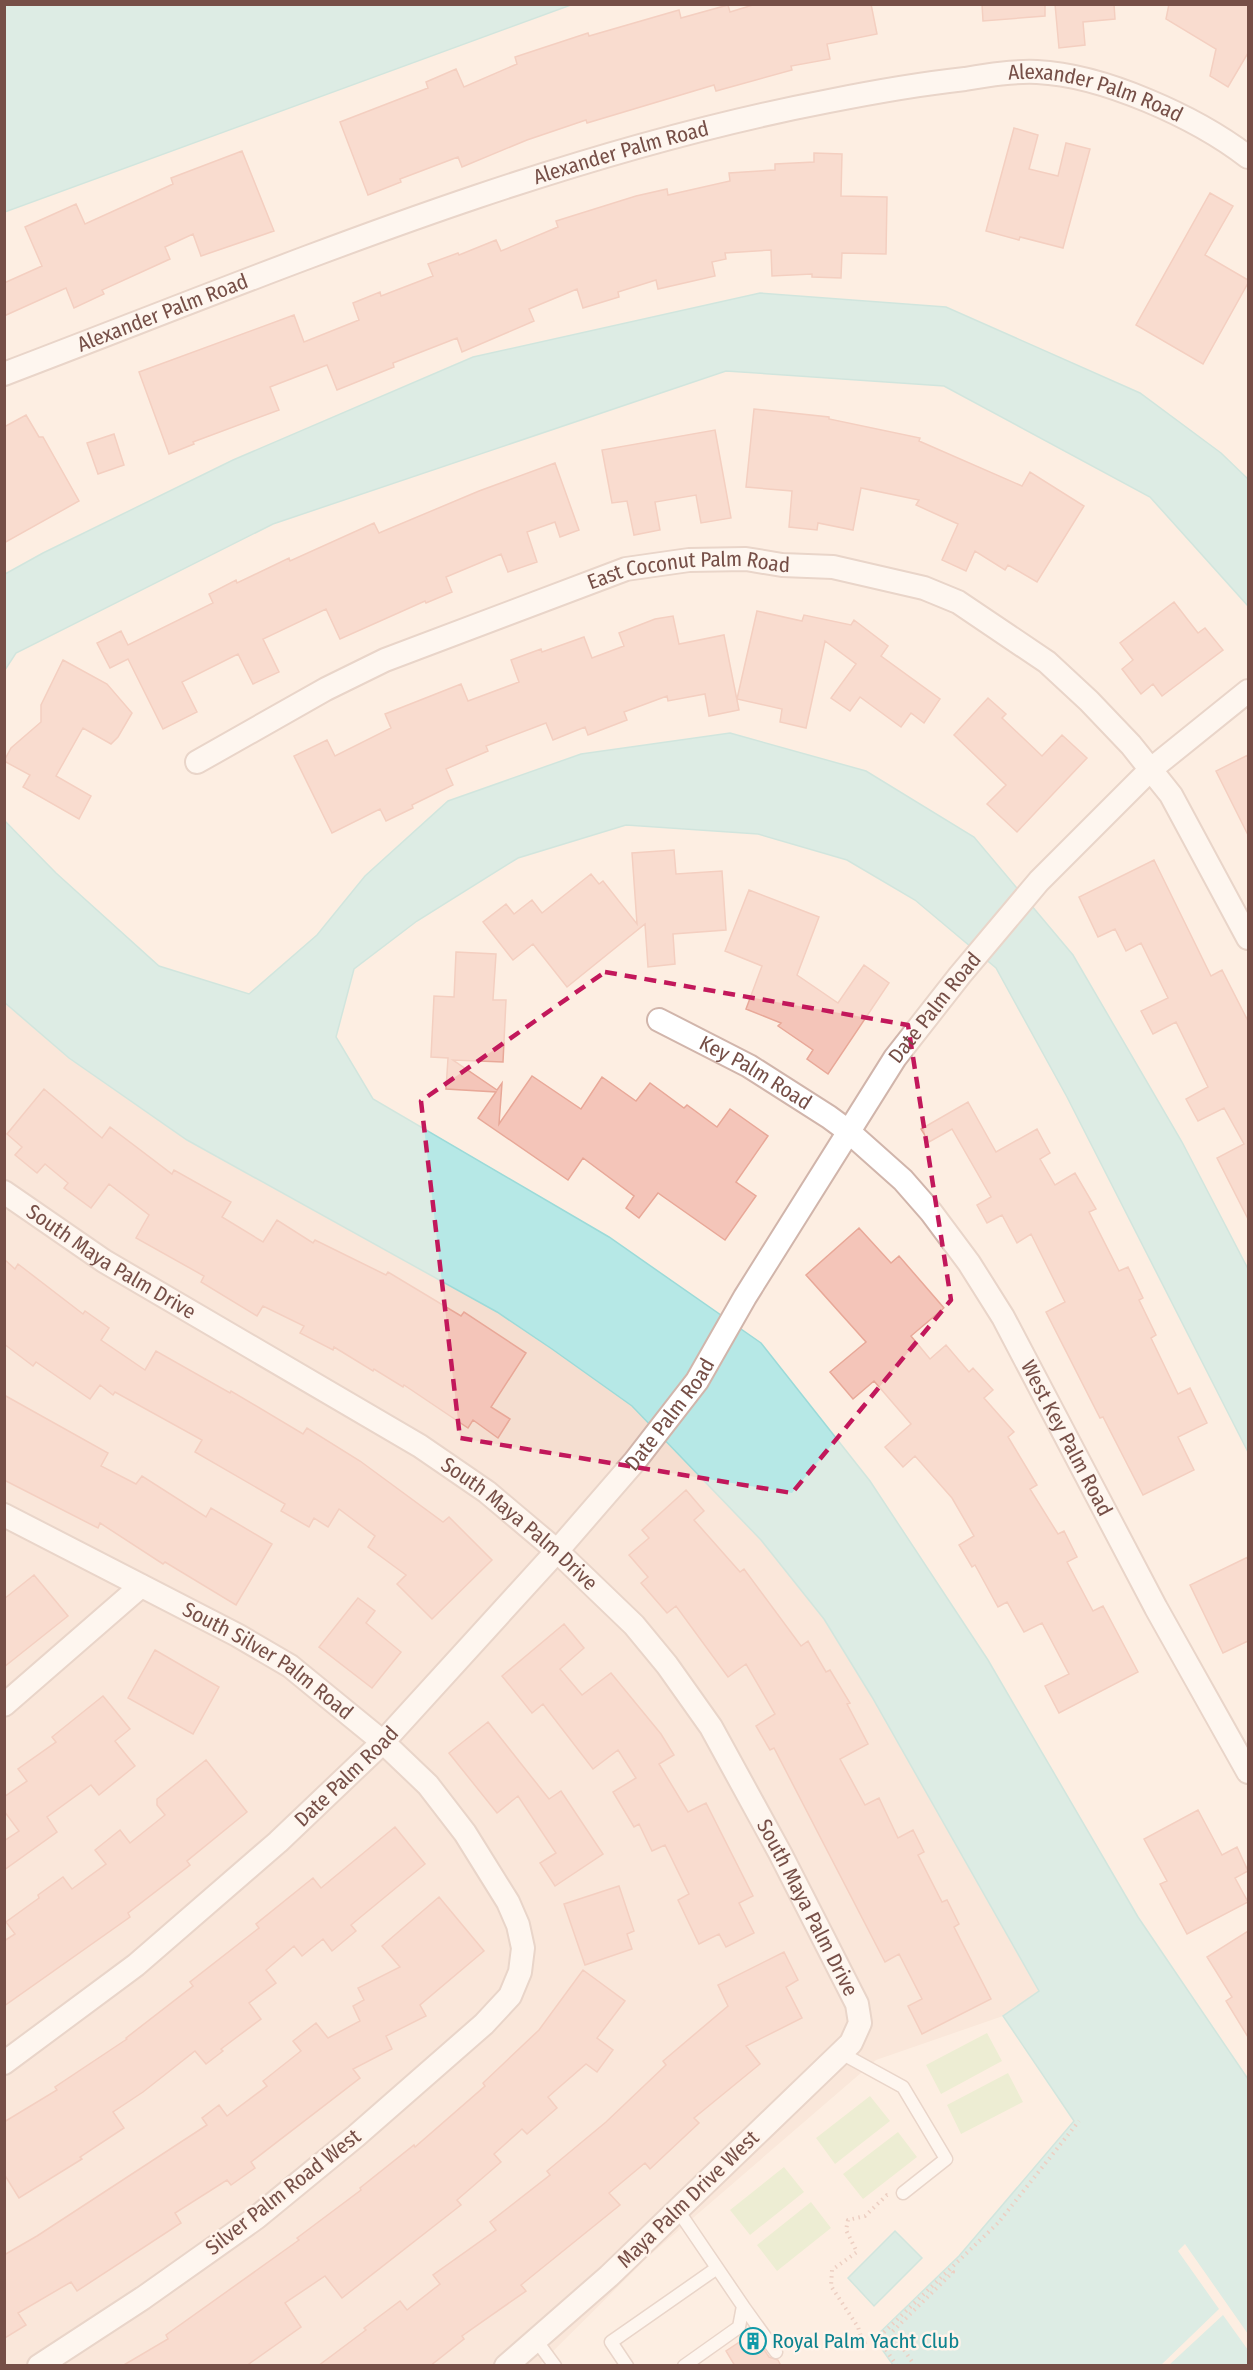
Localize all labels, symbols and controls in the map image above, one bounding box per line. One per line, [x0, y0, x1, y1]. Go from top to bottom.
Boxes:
street label: Alexander Palm Road [1007, 59, 1187, 128]
street label: Alexander Palm Road [530, 115, 711, 190]
street label: Alexander Palm Road [73, 268, 252, 358]
street label: East Coconut Palm Road [584, 546, 791, 595]
street label: Date Palm Road [883, 947, 987, 1068]
street label: Key Palm Road [695, 1030, 816, 1116]
street label: South Maya Palm Drive [21, 1198, 201, 1325]
street label: Date Palm Road [619, 1354, 720, 1476]
street label: West Key Palm Road [1015, 1356, 1118, 1520]
street label: South Maya Palm Drive [436, 1451, 603, 1596]
street label: South Silver Palm Road [178, 1596, 358, 1725]
street label: Date Palm Road [289, 1721, 404, 1832]
street label: South Maya Palm Drive [751, 1815, 864, 2001]
street label: Silver Palm Road West [200, 2123, 366, 2261]
street label: Maya Palm Drive West [612, 2125, 764, 2273]
building icon: Royal Palm Yacht Club [738, 2326, 768, 2356]
place label: Royal Palm Yacht Club [772, 2328, 959, 2354]

